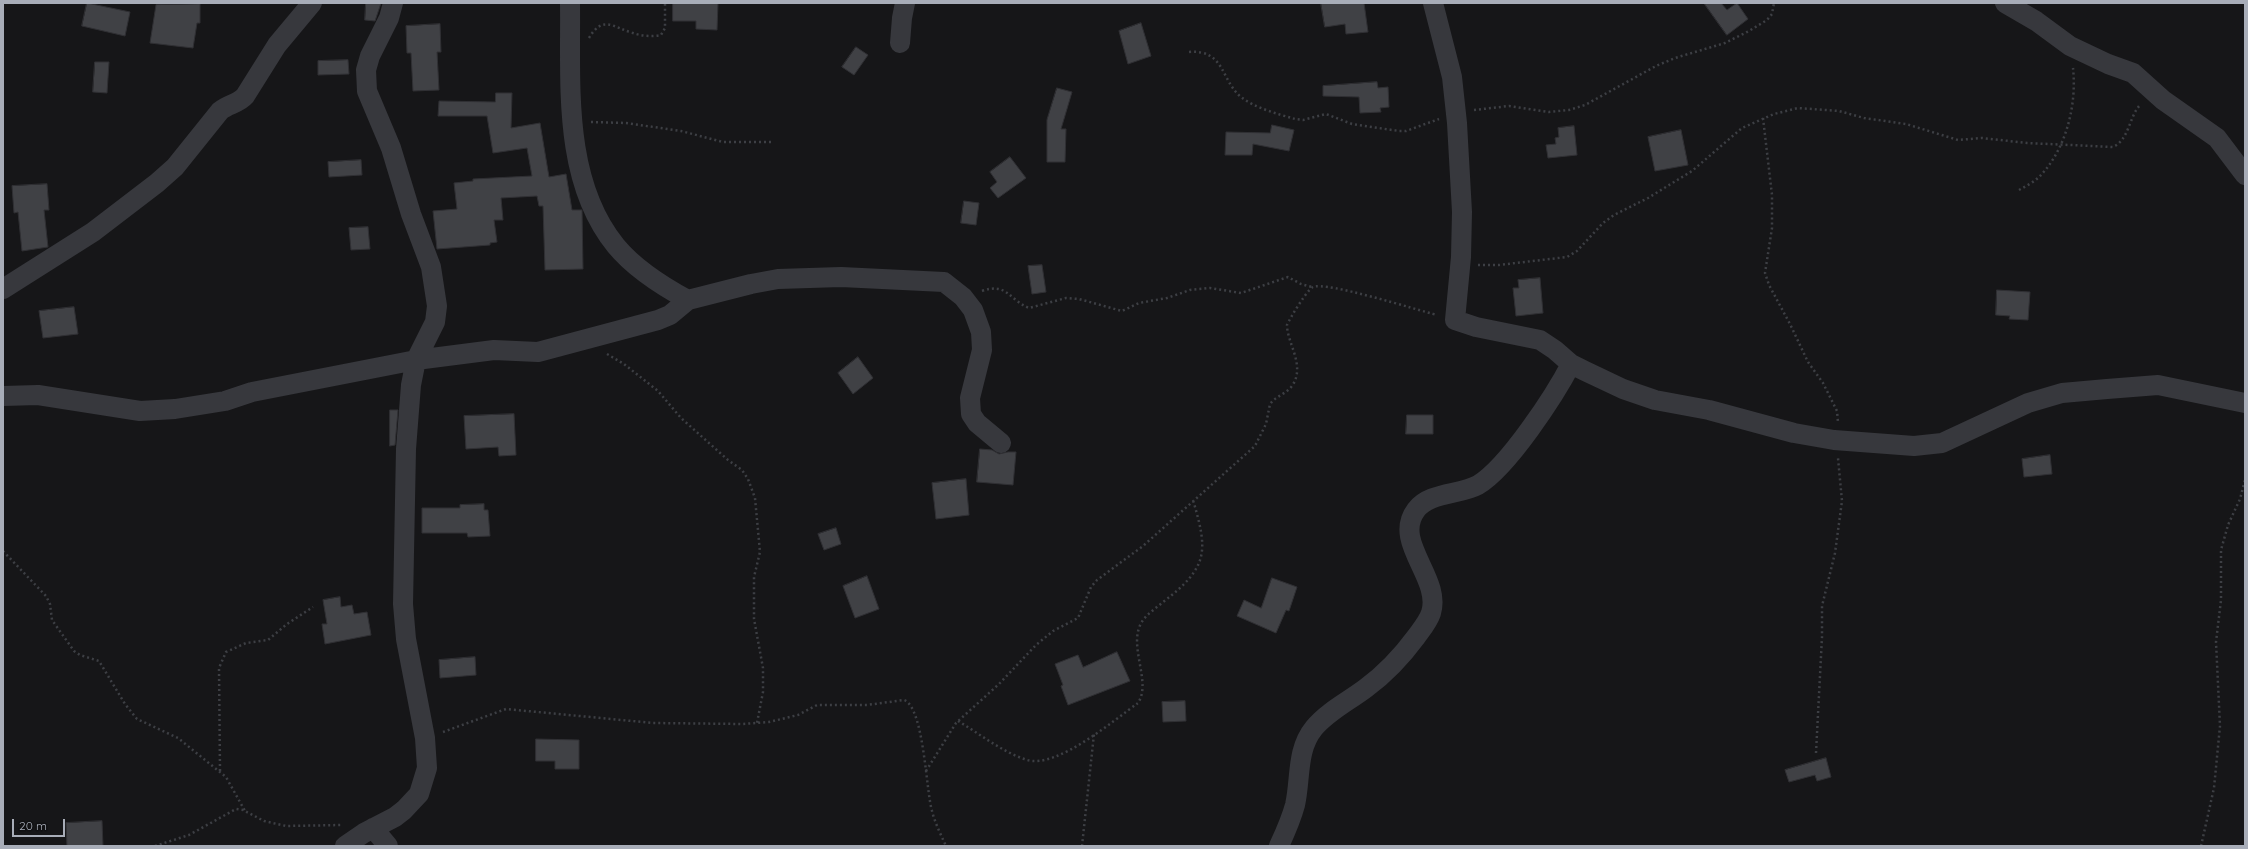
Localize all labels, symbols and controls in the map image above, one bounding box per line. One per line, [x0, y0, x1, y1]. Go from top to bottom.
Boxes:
scale bar [14, 811, 67, 837]
text: 20 m [19, 818, 47, 833]

